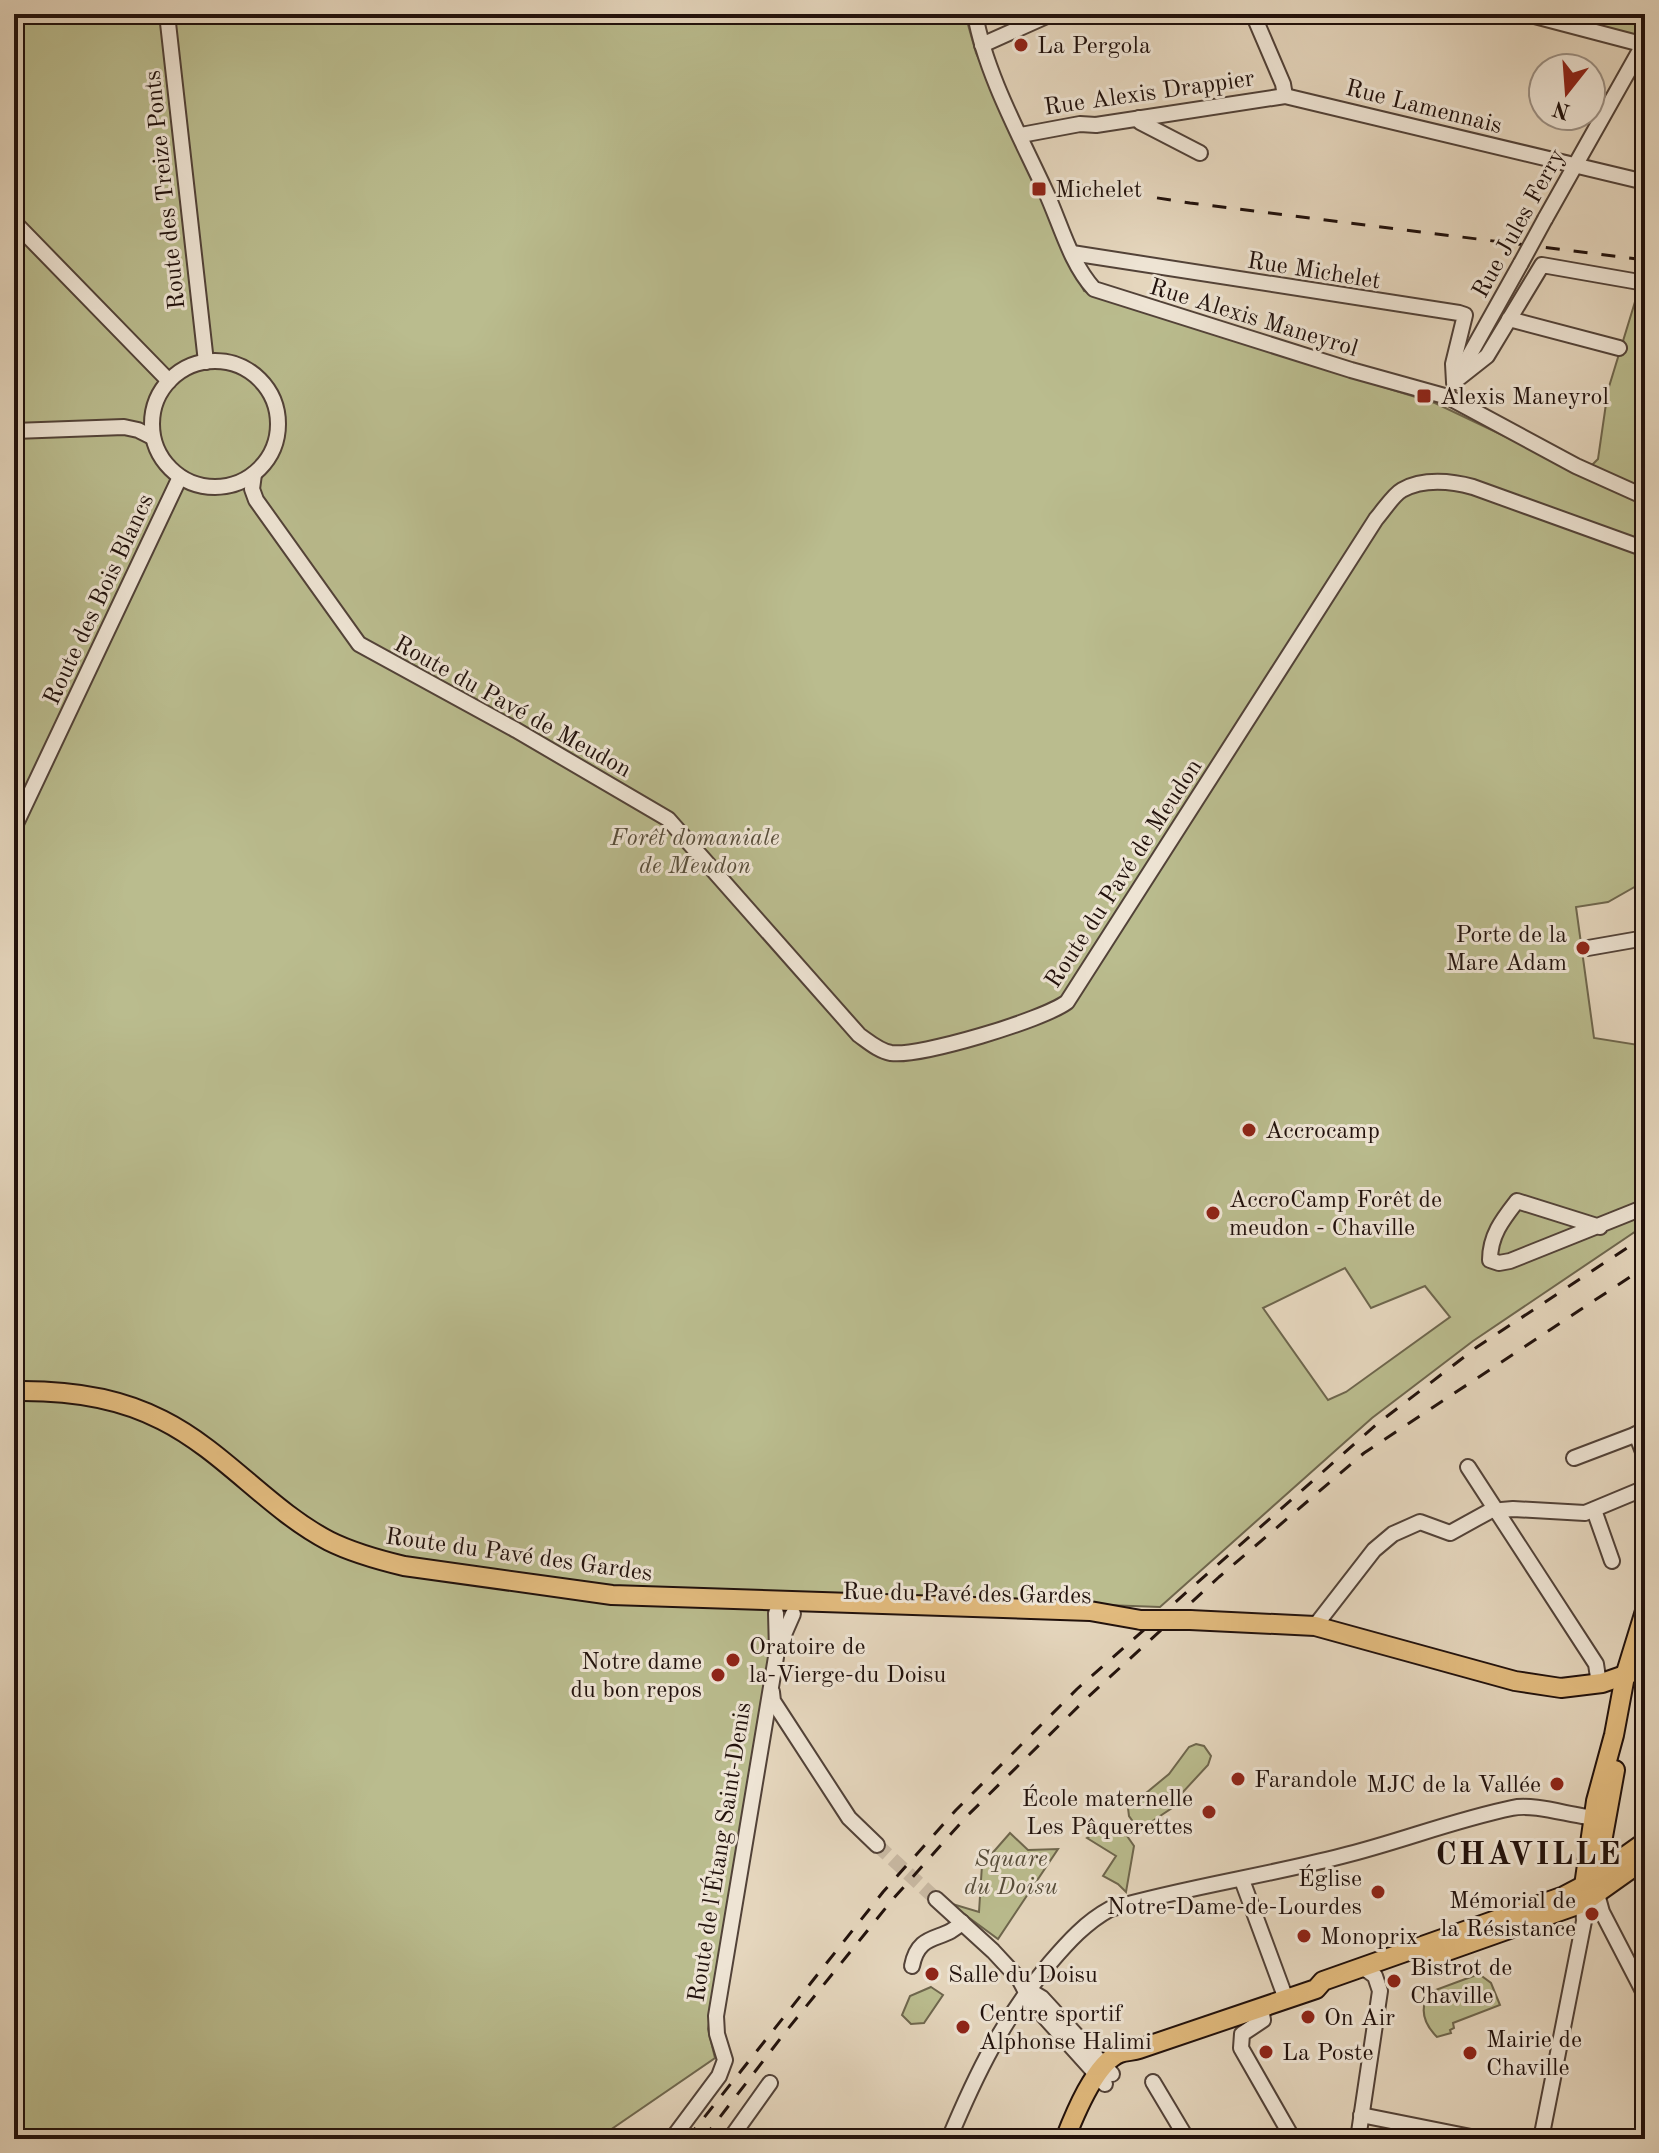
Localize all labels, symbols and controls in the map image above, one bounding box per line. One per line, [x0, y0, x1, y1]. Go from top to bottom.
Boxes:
place label: La Pergola [1037, 35, 1151, 59]
marker: La Pergola [1012, 36, 1030, 54]
north arrow [1527, 52, 1607, 132]
street label: Rue Alexis Drappier [1042, 67, 1256, 121]
street label: Route des Treize Ponts [141, 69, 190, 311]
street label: Rue Lamennais [1343, 77, 1504, 139]
text: N [1550, 96, 1573, 122]
street label: Rue Jules Ferry [1469, 145, 1571, 302]
place label: Michelet [1055, 179, 1142, 203]
marker: Michelet [1030, 180, 1048, 198]
street label: Rue Michelet [1245, 250, 1382, 294]
street label: Rue Alexis Maneyrol [1146, 276, 1361, 362]
place label: Alexis Maneyrol [1440, 386, 1609, 410]
marker: Alexis Maneyrol [1415, 387, 1433, 405]
street label: Route des Bois Blancs [40, 491, 159, 709]
street label: Route du Pavé de Meudon [389, 632, 635, 783]
street label: Route du Pavé de Meudon [1042, 755, 1208, 993]
park label: Forêt domaniale de Meudon [609, 827, 780, 879]
place label: Porte de la Mare Adam [1446, 924, 1567, 976]
marker: Porte de la Mare Adam [1574, 939, 1592, 957]
place label: Accrocamp [1265, 1120, 1380, 1144]
marker: Accrocamp [1240, 1121, 1258, 1139]
place label: AccroCamp Forêt de meudon - Chaville [1229, 1189, 1442, 1241]
marker: AccroCamp Forêt de meudon - Chaville [1204, 1204, 1222, 1222]
street label: Route du Pavé des Gardes [384, 1525, 654, 1587]
street label: Rue du Pavé des Gardes [842, 1581, 1092, 1609]
place label: Oratoire de la-Vierge-du Doisu [749, 1636, 947, 1688]
place label: Notre dame du bon repos [570, 1651, 702, 1703]
marker: Oratoire de la-Vierge-du Doisu [724, 1651, 742, 1669]
marker: Notre dame du bon repos [709, 1666, 727, 1684]
street label: Route de l'Étang Saint-Denis [681, 1700, 757, 2004]
place label: Farandole [1254, 1769, 1357, 1793]
marker: Farandole [1229, 1770, 1247, 1788]
place label: MJC de la Vallée [1366, 1774, 1541, 1798]
marker: MJC de la Vallée [1548, 1775, 1566, 1793]
place label: École maternelle Les Pâquerettes [1022, 1784, 1193, 1840]
marker: École maternelle Les Pâquerettes [1200, 1803, 1218, 1821]
district label: CHAVILLE [1436, 1840, 1622, 1872]
park label: Square du Doisu [964, 1848, 1058, 1900]
place label: Église Notre-Dame-de-Lourdes [1107, 1864, 1362, 1920]
marker: Église Notre-Dame-de-Lourdes [1369, 1883, 1387, 1901]
place label: Mémorial de la Résistance [1441, 1890, 1576, 1942]
marker: Mémorial de la Résistance [1583, 1905, 1601, 1923]
place label: Monoprix [1320, 1926, 1418, 1950]
marker: Monoprix [1295, 1927, 1313, 1945]
place label: Bistrot de Chaville [1410, 1957, 1512, 2009]
place label: Salle du Doisu [948, 1964, 1098, 1988]
marker: Salle du Doisu [923, 1965, 941, 1983]
marker: Bistrot de Chaville [1385, 1972, 1403, 1990]
place label: Centre sportif Alphonse Halimi [979, 2003, 1152, 2055]
place label: On Air [1324, 2007, 1395, 2031]
marker: On Air [1299, 2008, 1317, 2026]
marker: Centre sportif Alphonse Halimi [954, 2018, 972, 2036]
place label: Mairie de Chaville [1486, 2029, 1582, 2081]
place label: La Poste [1282, 2042, 1374, 2066]
marker: La Poste [1257, 2043, 1275, 2061]
marker: Mairie de Chaville [1461, 2044, 1479, 2062]

